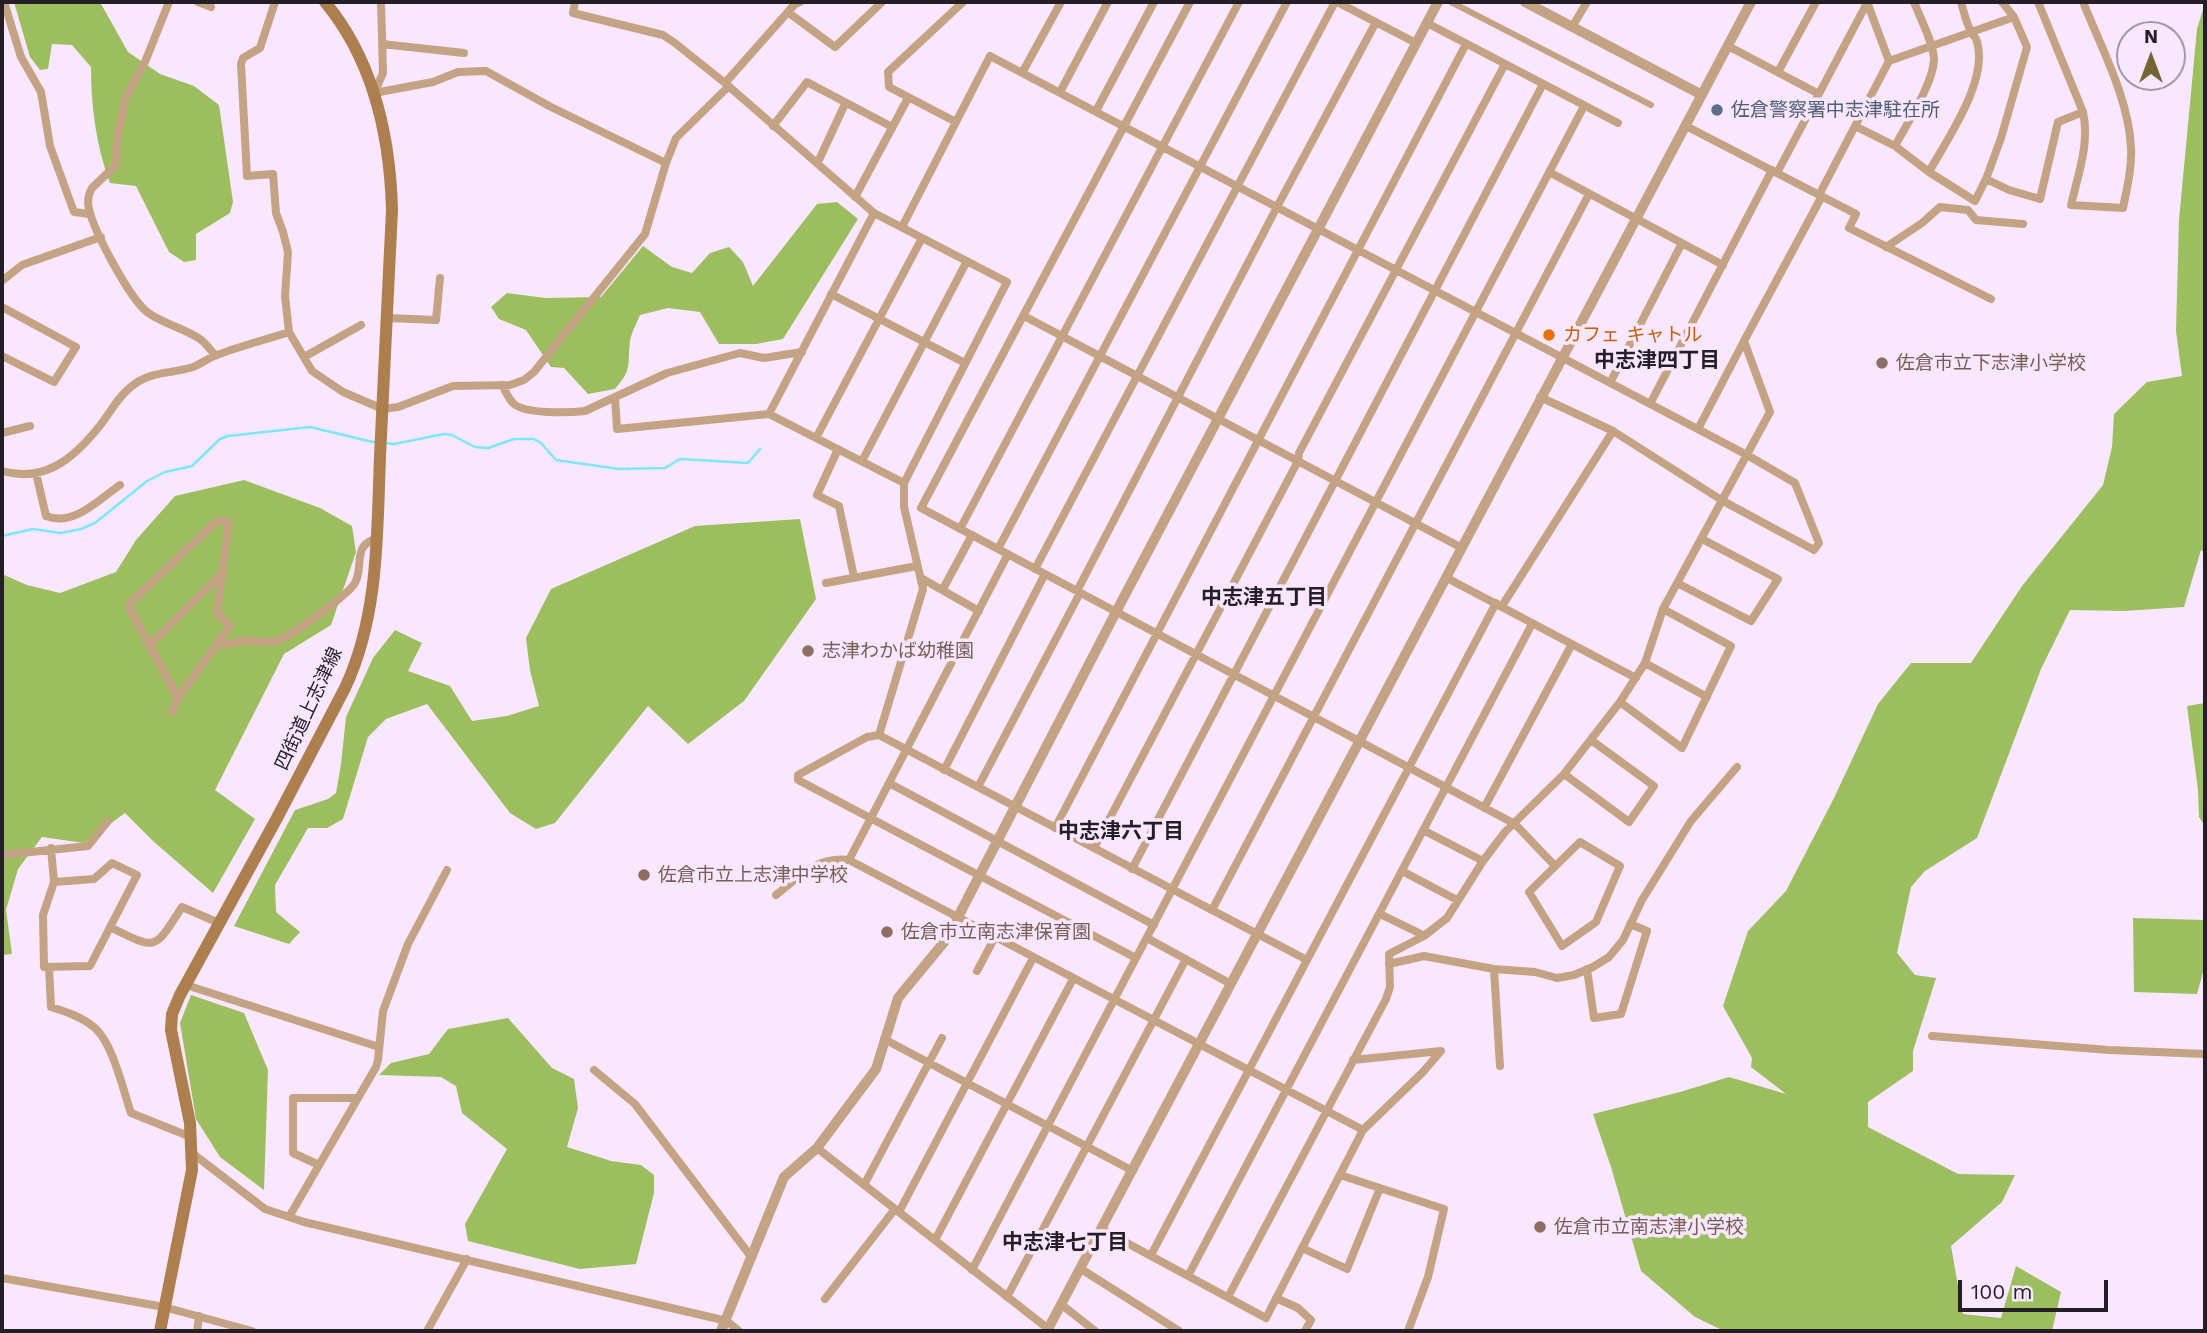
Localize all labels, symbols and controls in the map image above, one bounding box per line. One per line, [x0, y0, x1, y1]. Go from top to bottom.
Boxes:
north arrow [2116, 21, 2186, 91]
text: N [2144, 25, 2158, 48]
place label: 佐倉警察署中志津駐在所 [1731, 99, 1940, 121]
marker: 佐倉警察署中志津駐在所 [1709, 102, 1725, 118]
place label: カフェ キャトル [1563, 324, 1702, 346]
marker: カフェ キャトル [1541, 327, 1557, 343]
district label: 中志津四丁目 [1594, 348, 1720, 374]
place label: 佐倉市立下志津小学校 [1896, 352, 2086, 374]
marker: 佐倉市立下志津小学校 [1874, 355, 1890, 371]
district label: 中志津五丁目 [1201, 585, 1327, 611]
place label: 志津わかば幼稚園 [822, 640, 974, 662]
marker: 志津わかば幼稚園 [800, 643, 816, 659]
street label: 四街道上志津線 [271, 644, 347, 774]
district label: 中志津六丁目 [1058, 819, 1184, 845]
place label: 佐倉市立上志津中学校 [658, 864, 848, 886]
marker: 佐倉市立上志津中学校 [636, 867, 652, 883]
place label: 佐倉市立南志津保育園 [901, 921, 1091, 943]
marker: 佐倉市立南志津保育園 [879, 924, 895, 940]
place label: 佐倉市立南志津小学校 [1554, 1216, 1744, 1238]
marker: 佐倉市立南志津小学校 [1532, 1219, 1548, 1235]
district label: 中志津七丁目 [1002, 1230, 1128, 1256]
scale bar [1962, 1266, 2112, 1310]
text: 100 m [1971, 1279, 2033, 1304]

